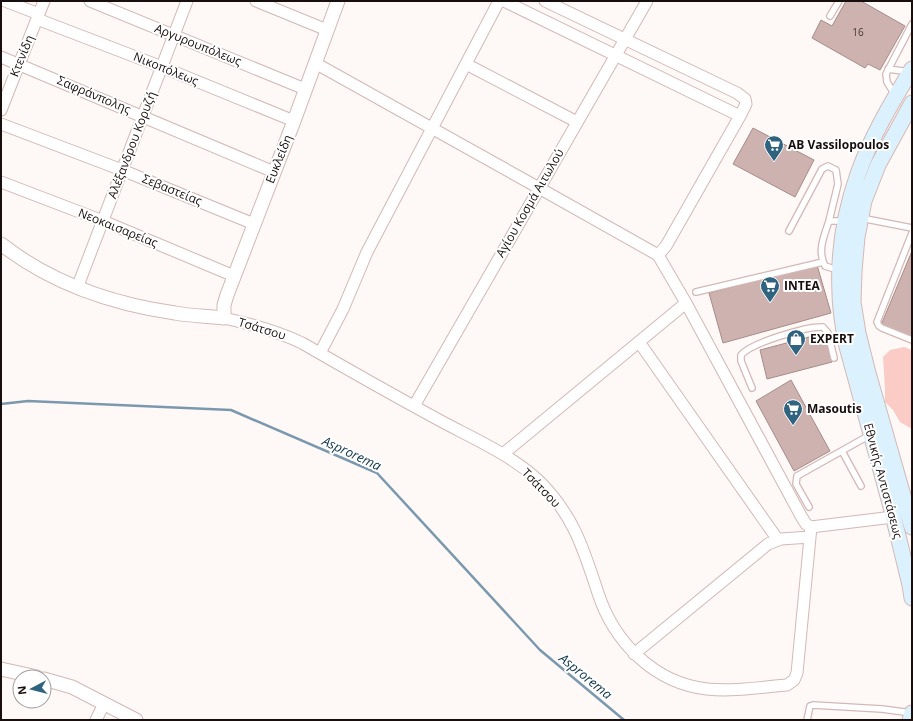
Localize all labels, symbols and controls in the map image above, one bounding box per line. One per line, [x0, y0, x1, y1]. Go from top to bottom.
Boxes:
street label: Αργυρουπόλεως [152, 19, 244, 70]
house number: 16 [852, 25, 864, 39]
street label: Κτενίδη [5, 32, 38, 79]
street label: Νικοπόλεως [131, 48, 202, 89]
street label: Σαφράνπολης [55, 71, 134, 118]
street label: Αλέξανδρου Κορυζή [103, 89, 160, 201]
street label: Ευκλείδη [261, 132, 296, 186]
supermarket icon: AB Vassilopoulos [763, 134, 785, 162]
place label: AB Vassilopoulos [788, 136, 889, 153]
street label: Αγίου Κοσμά Αιτωλού [492, 145, 568, 260]
street label: Σεβαστείας [140, 170, 205, 209]
street label: Νεοκαισαρείας [76, 204, 161, 251]
supermarket icon: INTEA [759, 275, 781, 303]
place label: INTEA [784, 277, 820, 294]
street label: Τσάτσου [236, 313, 288, 344]
shop icon: EXPERT [785, 328, 807, 356]
place label: EXPERT [810, 330, 854, 347]
supermarket icon: Masoutis [782, 398, 804, 426]
place label: Masoutis [807, 400, 862, 417]
street label: Εθνικής Αντιστάσεως [860, 421, 907, 541]
water label: Asprorema [319, 431, 385, 475]
street label: Τσάτσου [518, 464, 564, 511]
water label: Asprorema [555, 649, 617, 703]
north arrow [12, 669, 52, 709]
text: N [14, 685, 30, 696]

